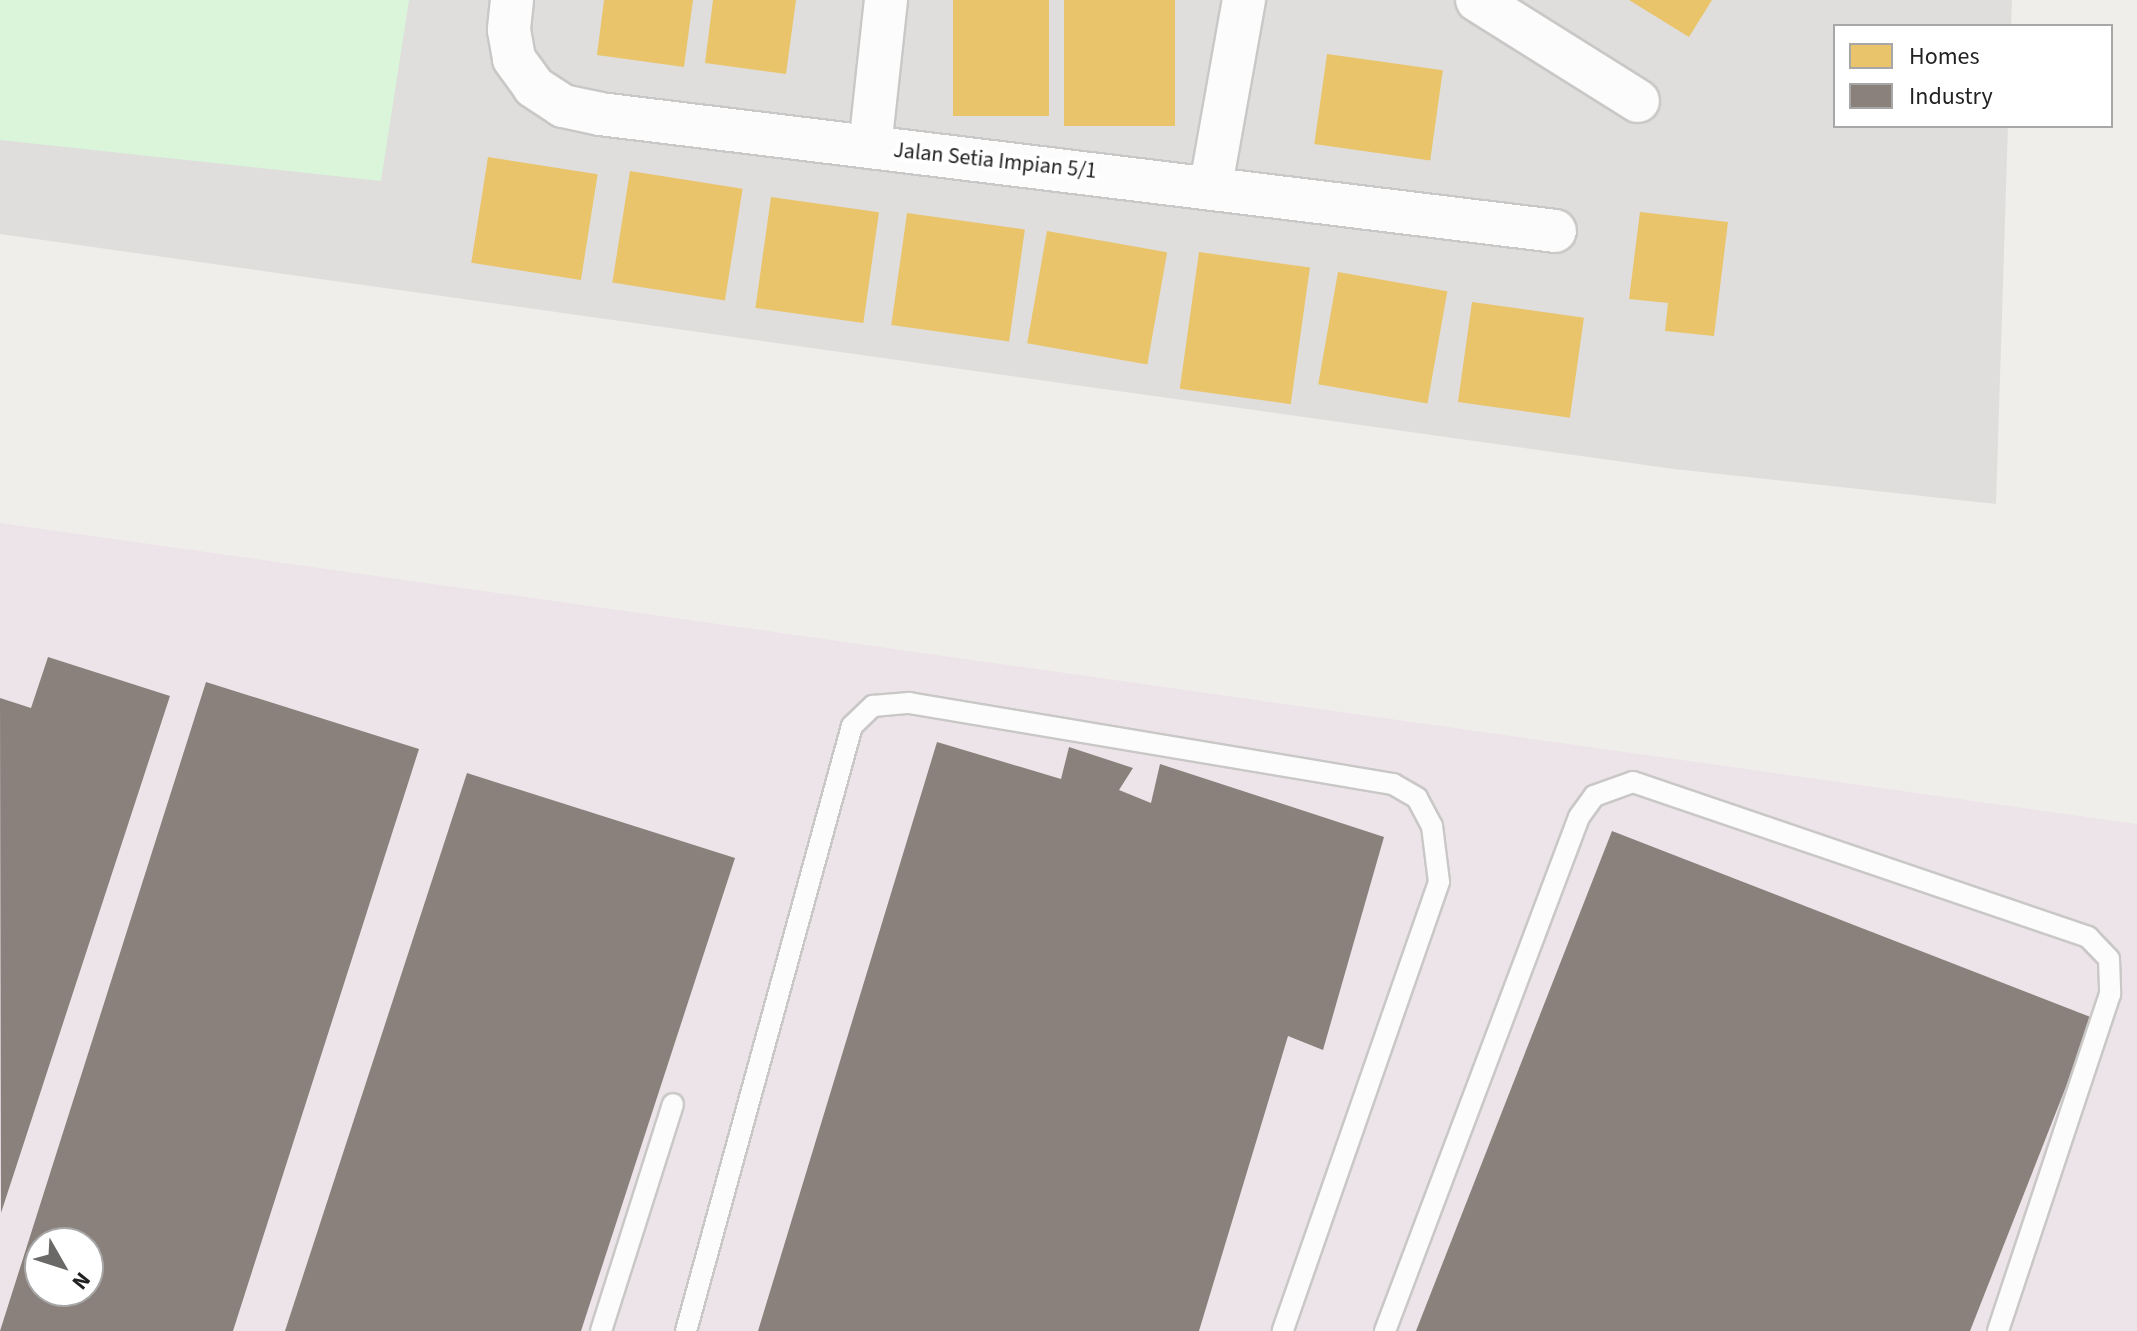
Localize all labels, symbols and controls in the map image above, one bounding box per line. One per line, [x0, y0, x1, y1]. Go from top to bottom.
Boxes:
legend [1833, 24, 2113, 128]
text: Homes [1909, 39, 1980, 74]
text: Industry [1909, 79, 1993, 114]
street label: Jalan Setia Impian 5/1 [892, 137, 1098, 185]
north arrow [24, 1227, 104, 1307]
text: N [64, 1265, 98, 1297]

